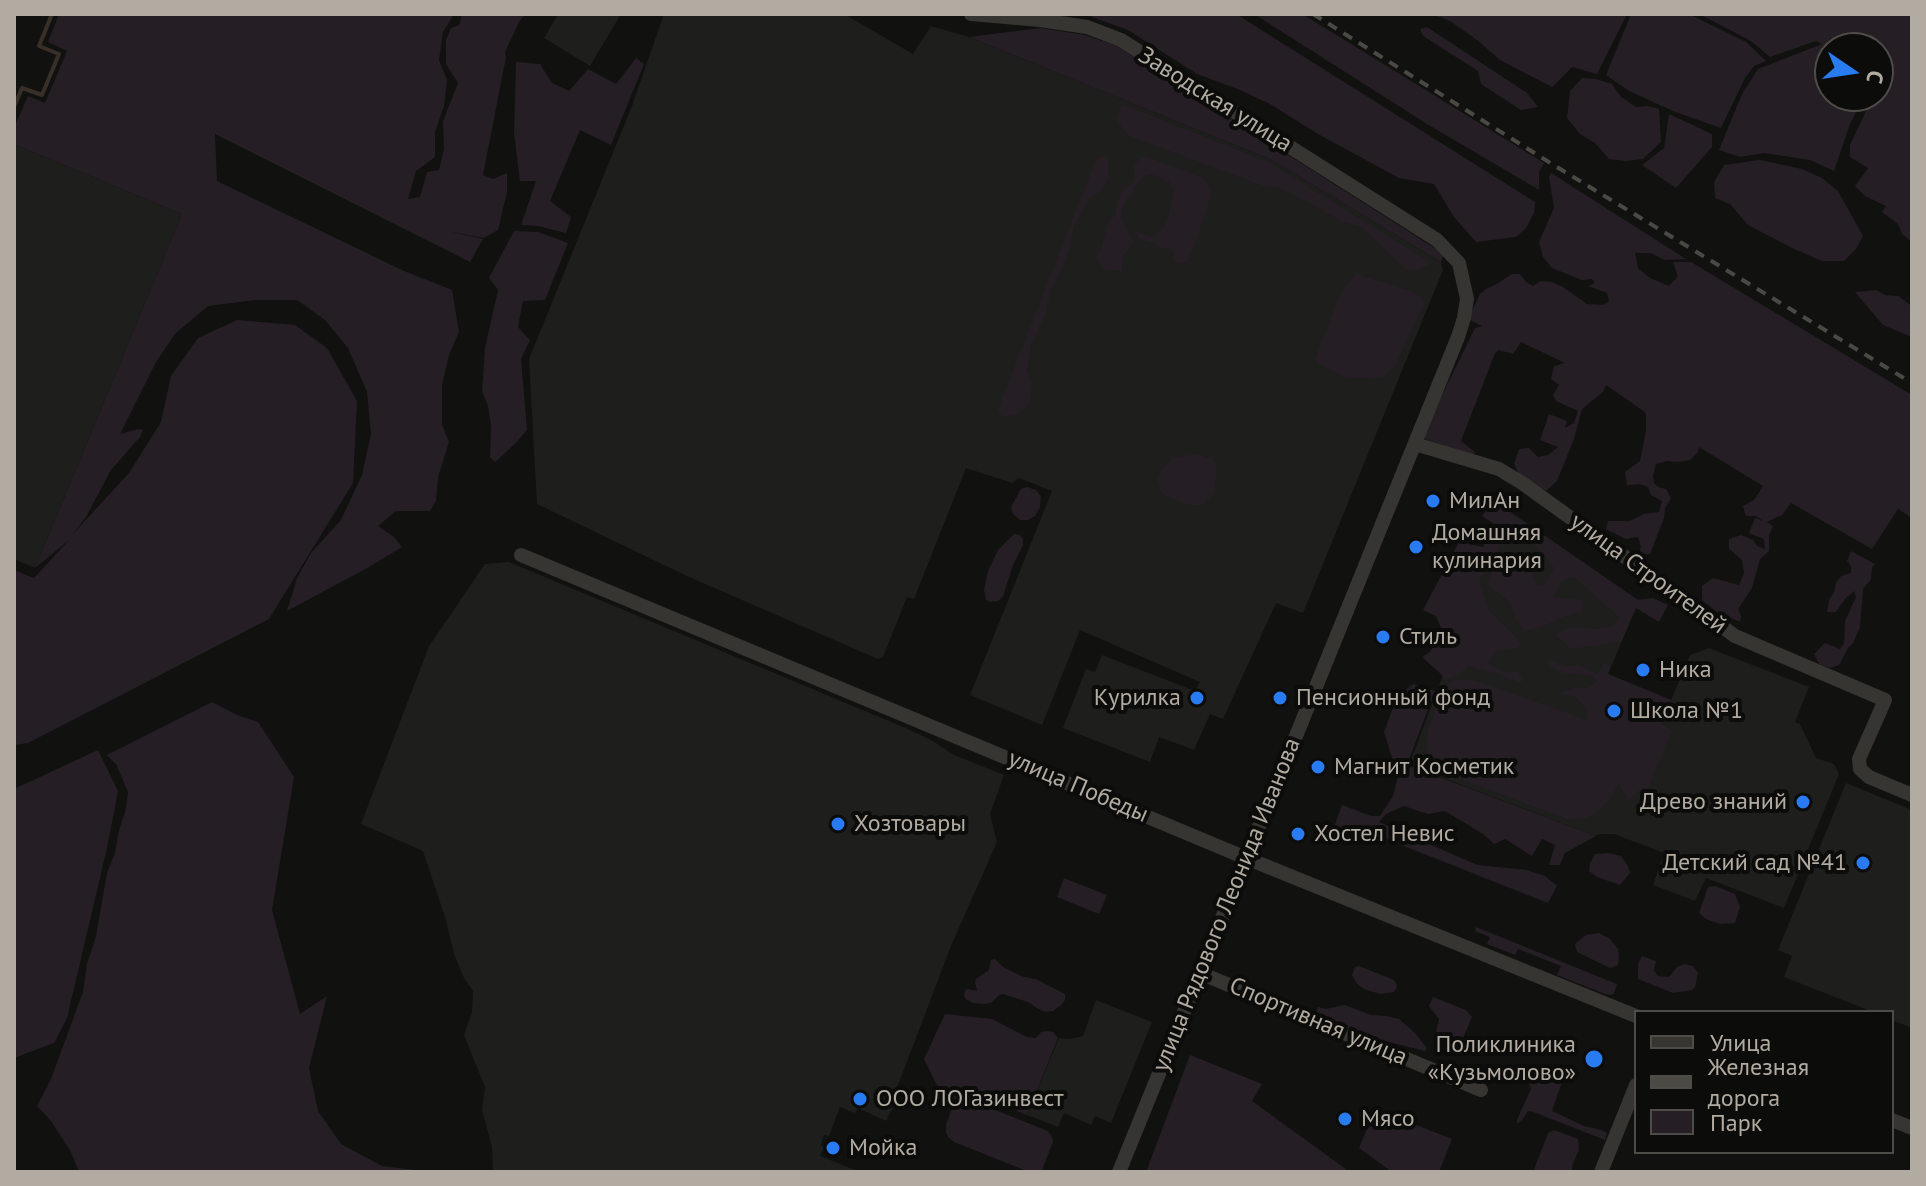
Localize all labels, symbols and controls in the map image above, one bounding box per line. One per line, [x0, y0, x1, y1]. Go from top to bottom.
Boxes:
north arrow [1814, 32, 1894, 112]
street label: Заводская улица [1133, 41, 1297, 159]
text: С [1860, 68, 1890, 86]
place label: МилАн [1449, 487, 1520, 515]
marker: МилАн [1424, 492, 1442, 510]
street label: улица Строителей [1564, 508, 1732, 640]
place label: Домашняя кулинария [1432, 519, 1542, 575]
marker: Домашняя кулинария [1407, 538, 1425, 556]
place label: Стиль [1399, 623, 1457, 651]
marker: Стиль [1374, 628, 1392, 646]
place label: Ника [1659, 656, 1712, 684]
marker: Ника [1634, 661, 1652, 679]
place label: Курилка [1094, 684, 1181, 712]
place label: Пенсионный фонд [1296, 684, 1490, 712]
marker: Курилка [1188, 689, 1206, 707]
marker: Пенсионный фонд [1271, 689, 1289, 707]
place label: Школа №1 [1630, 697, 1743, 725]
marker: Школа №1 [1605, 702, 1623, 720]
street label: улица Рядового Леонида Иванова [1147, 734, 1307, 1076]
street label: улица Победы [1004, 745, 1152, 829]
place label: Магнит Косметик [1334, 753, 1514, 781]
marker: Магнит Косметик [1309, 758, 1327, 776]
place label: Древо знаний [1640, 788, 1787, 816]
marker: Древо знаний [1794, 793, 1812, 811]
place label: Хозтовары [854, 810, 966, 838]
marker: Хозтовары [829, 815, 847, 833]
place label: Хостел Невис [1314, 820, 1455, 848]
marker: Хостел Невис [1289, 825, 1307, 843]
place label: Детский сад №41 [1662, 849, 1847, 877]
marker: Детский сад №41 [1854, 854, 1872, 872]
street label: Спортивная улица [1225, 972, 1411, 1072]
legend [1634, 1010, 1894, 1154]
text: Улица [1710, 1027, 1771, 1058]
place label: Поликлиника «Кузьмолово» [1428, 1031, 1576, 1087]
marker: Поликлиника «Кузьмолово» [1583, 1048, 1605, 1070]
text: Железная дорога [1708, 1051, 1809, 1113]
place label: ООО ЛОГазинвест [876, 1085, 1063, 1113]
marker: ООО ЛОГазинвест [851, 1090, 869, 1108]
place label: Мясо [1361, 1105, 1415, 1133]
text: Парк [1710, 1107, 1762, 1138]
marker: Мясо [1336, 1110, 1354, 1128]
place label: Мойка [849, 1134, 917, 1162]
marker: Мойка [824, 1139, 842, 1157]

